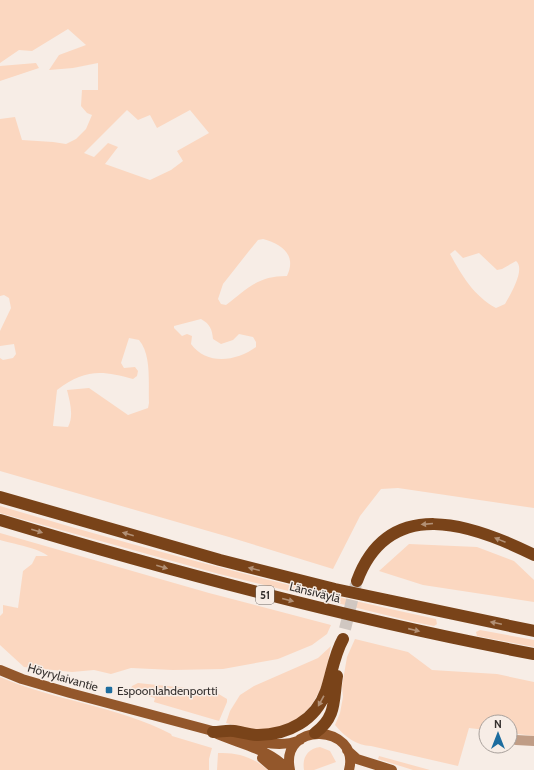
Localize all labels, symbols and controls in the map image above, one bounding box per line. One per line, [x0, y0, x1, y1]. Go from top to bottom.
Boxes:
one-way arrow [421, 521, 433, 527]
one-way arrow [32, 528, 44, 534]
one-way arrow [122, 531, 134, 537]
one-way arrow [494, 536, 506, 542]
one-way arrow [156, 564, 168, 570]
one-way arrow [247, 565, 260, 571]
street label: Länsiväylä [288, 578, 342, 606]
road number: 51 [256, 586, 274, 604]
one-way arrow [282, 598, 294, 604]
one-way arrow [490, 619, 502, 625]
one-way arrow [408, 628, 421, 634]
street label: Höyrylaivantie [26, 660, 100, 694]
place label: Espoonlahdenportti [117, 683, 217, 698]
marker: Espoonlahdenportti [104, 685, 114, 695]
one-way arrow [317, 696, 324, 707]
north arrow [478, 714, 518, 754]
text: N [494, 717, 502, 731]

